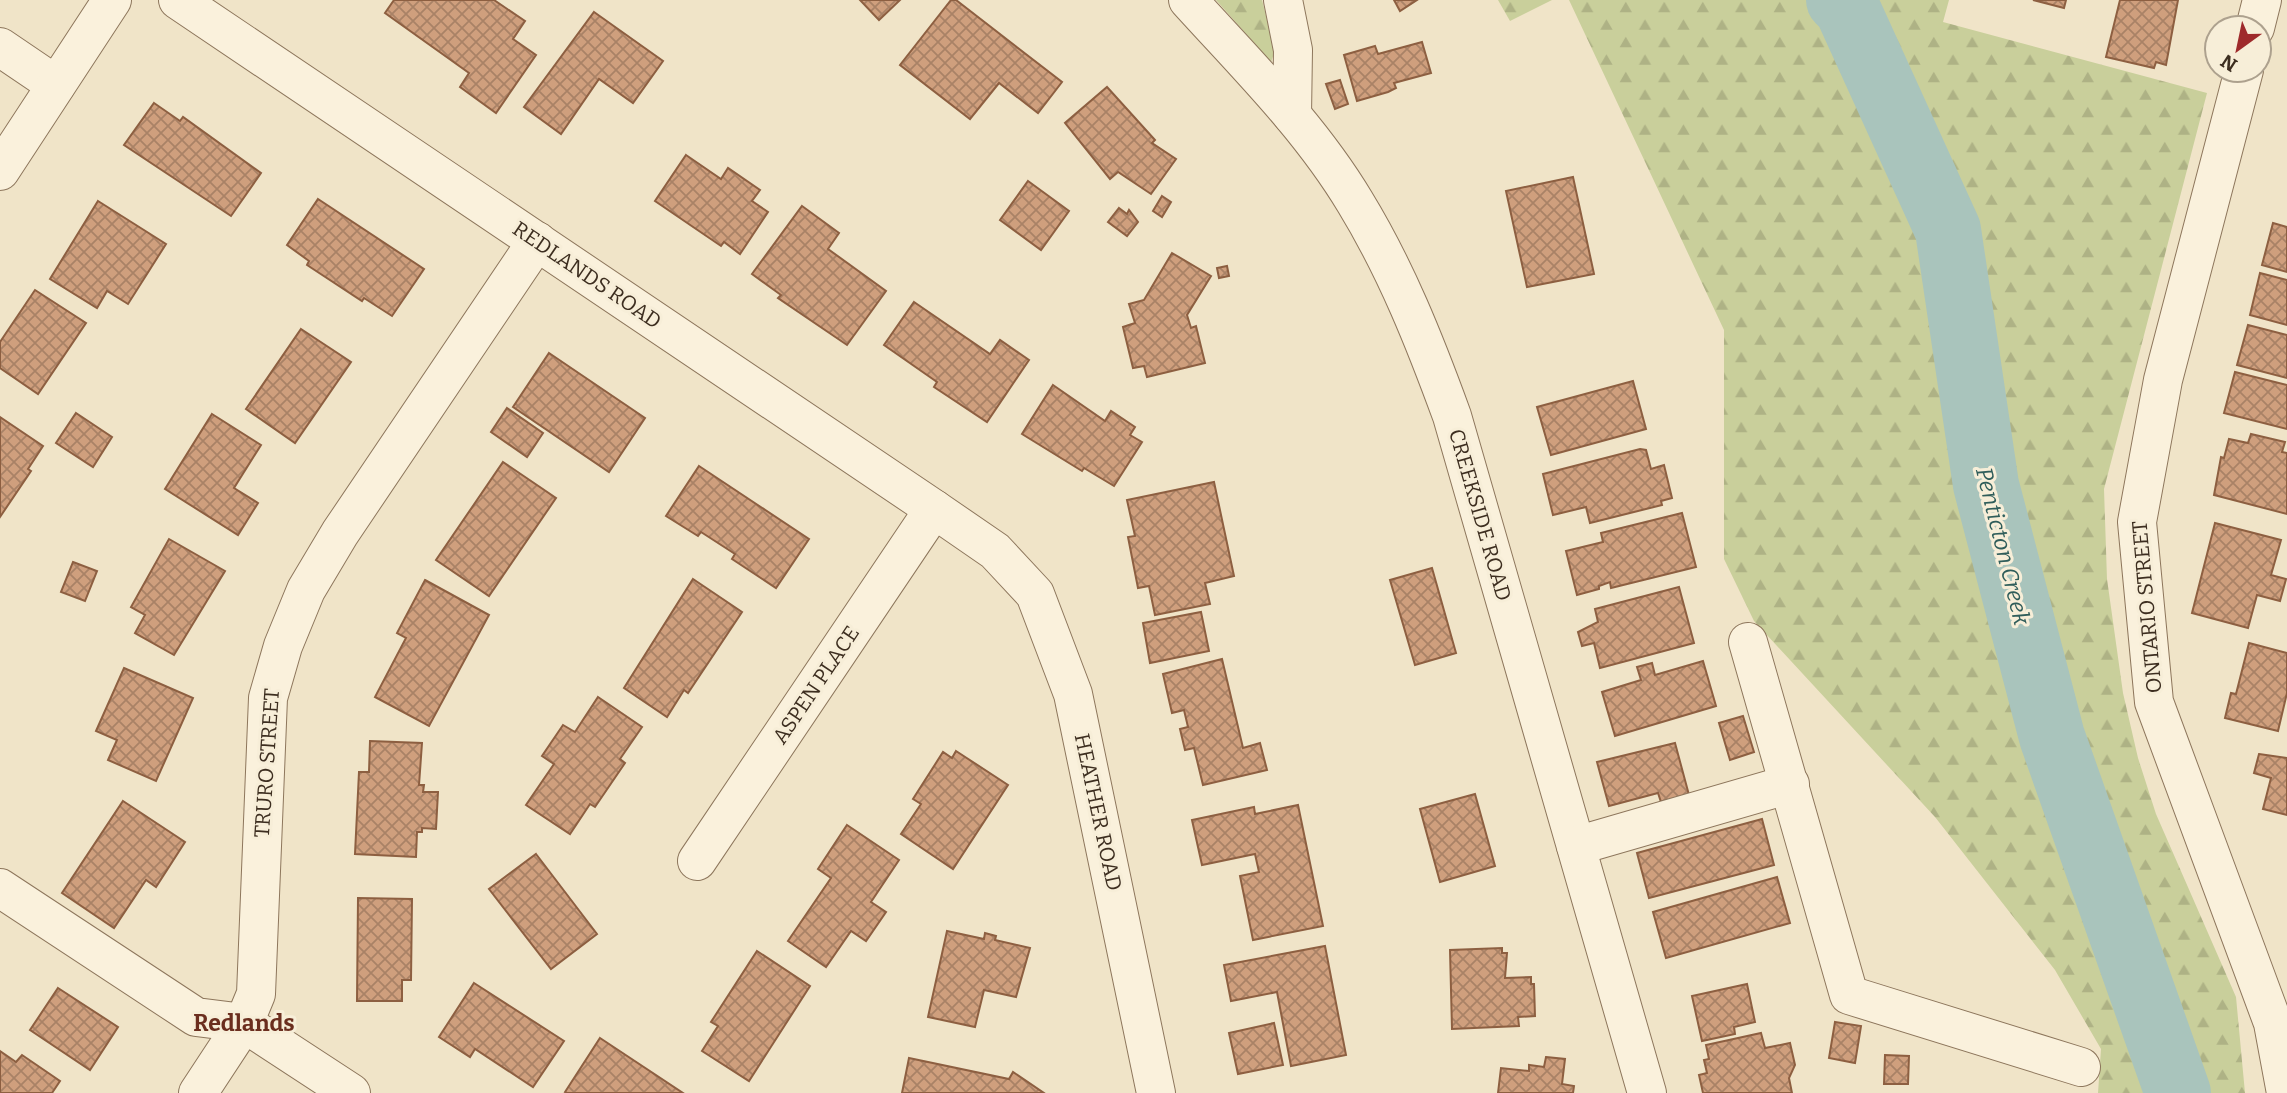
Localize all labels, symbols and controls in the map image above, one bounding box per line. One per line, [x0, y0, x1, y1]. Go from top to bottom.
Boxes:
north arrow [2203, 14, 2273, 84]
text: N [2216, 49, 2241, 76]
street label: REDLANDS ROAD [508, 216, 666, 334]
street label: CREEKSIDE ROAD [1443, 426, 1517, 604]
water label: Penticton Creek [1970, 464, 2036, 628]
street label: ONTARIO STREET [2127, 520, 2167, 694]
street label: ASPEN PLACE [767, 621, 865, 749]
street label: TRURO STREET [249, 688, 285, 838]
street label: HEATHER ROAD [1069, 731, 1127, 893]
district label: Redlands [193, 1009, 295, 1037]

